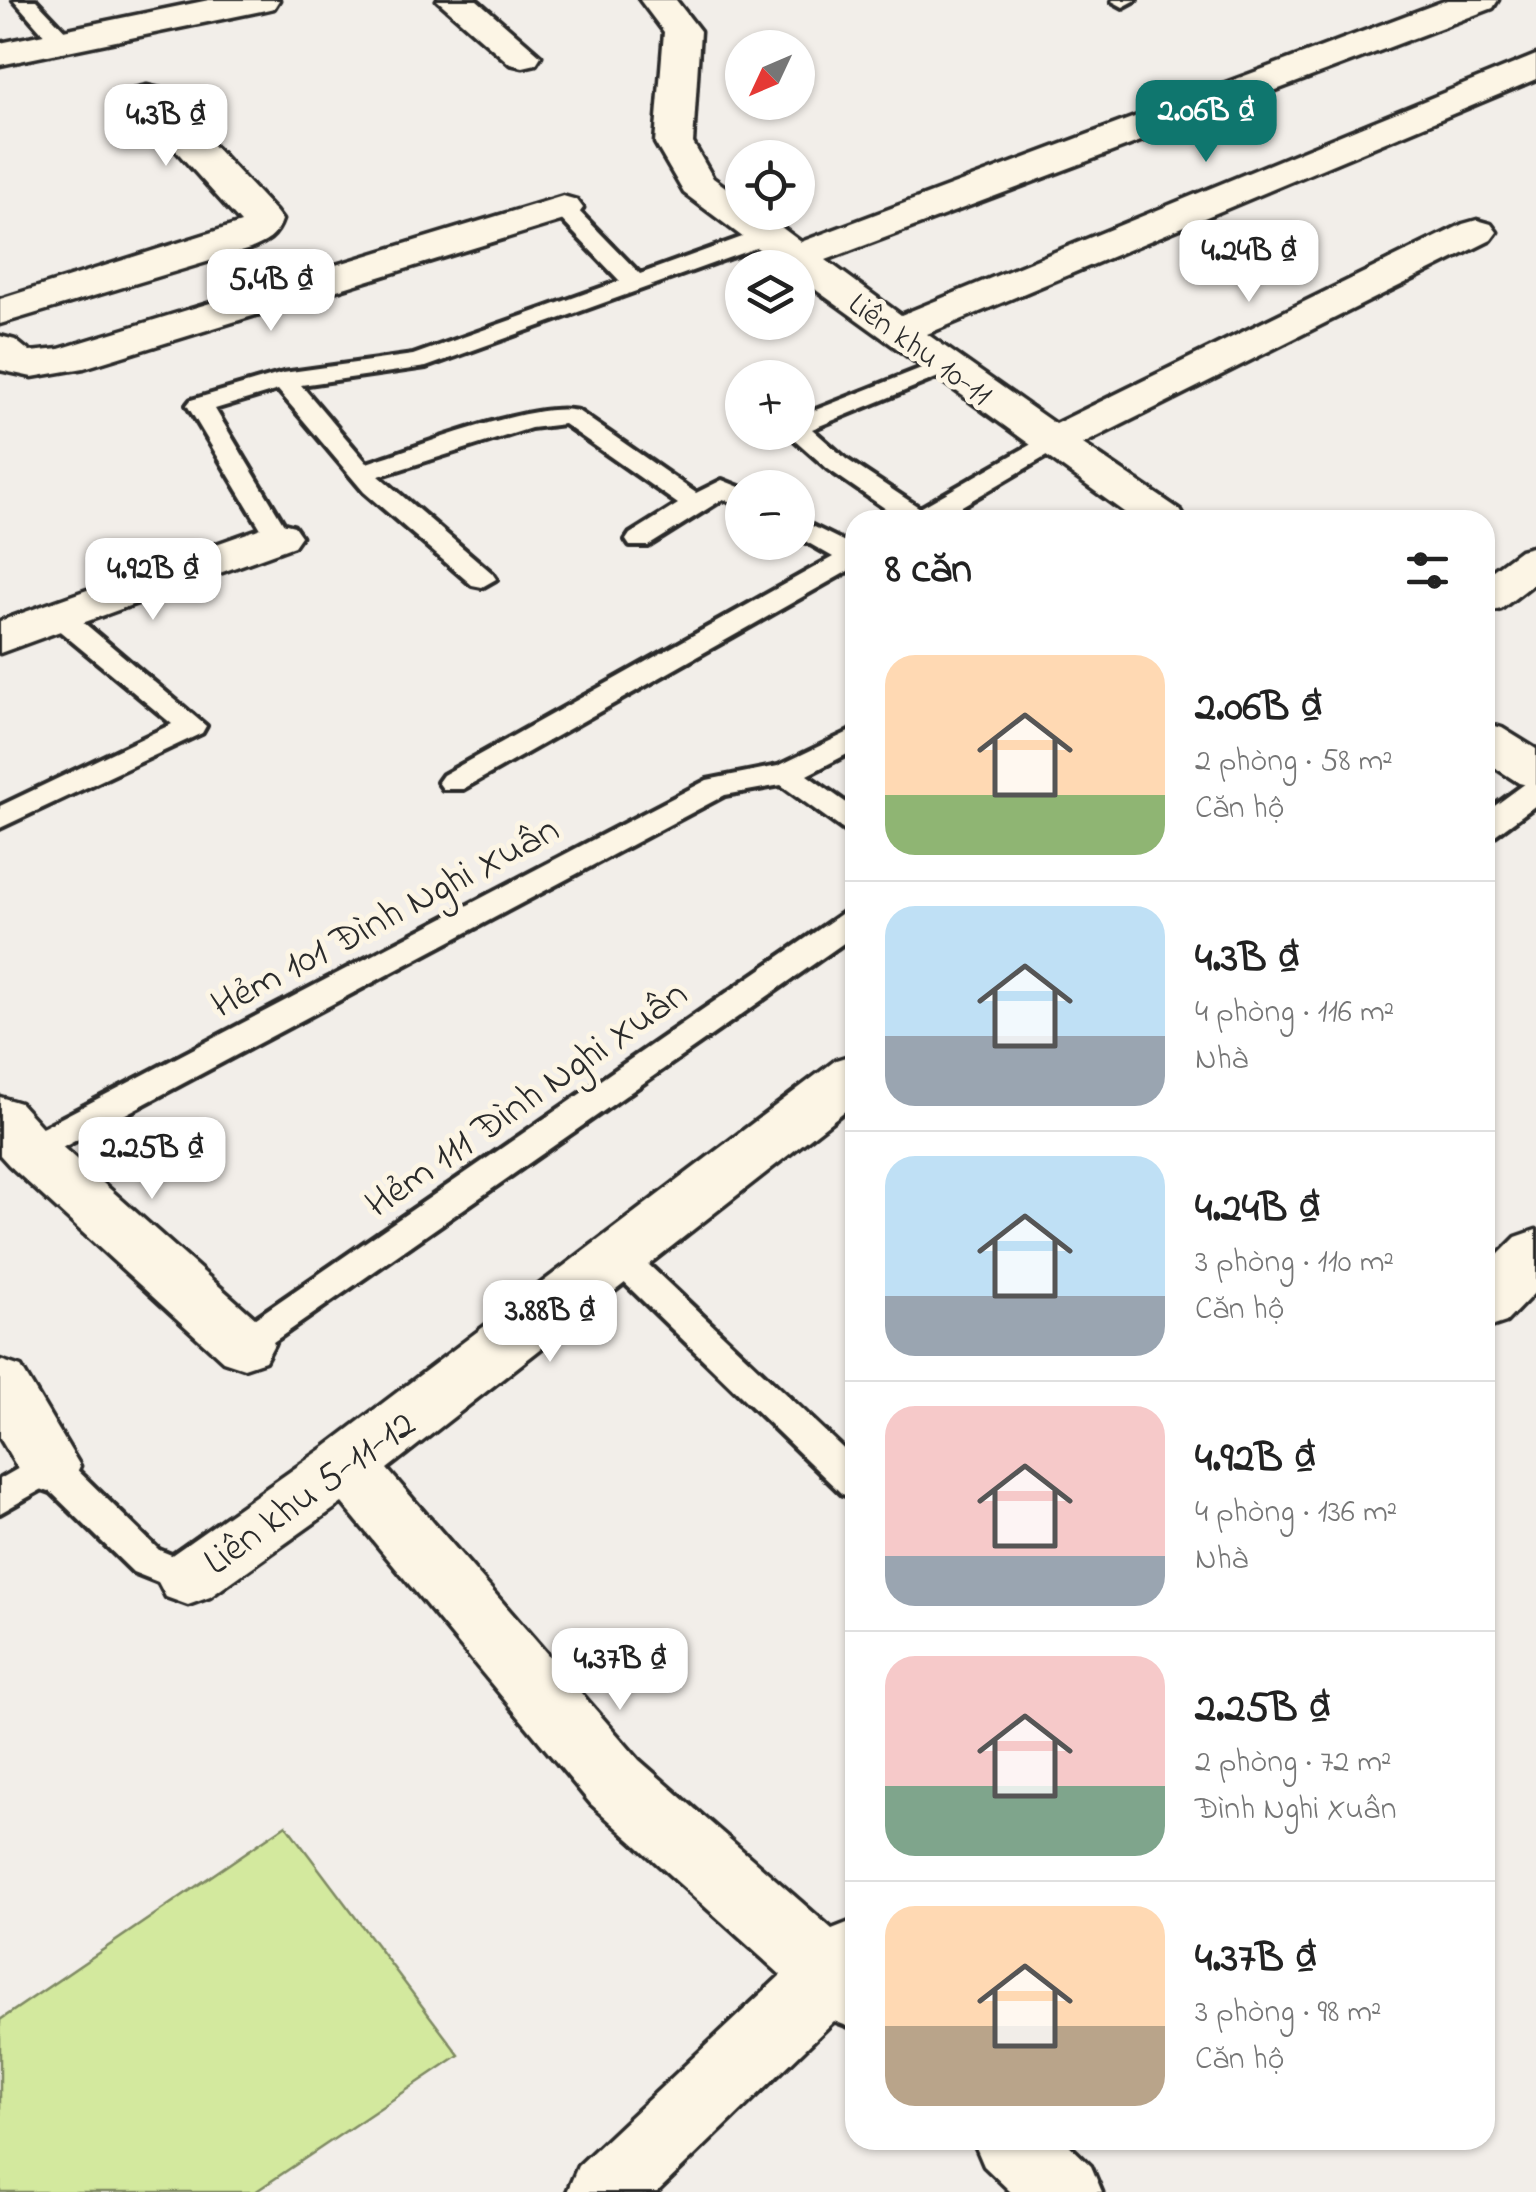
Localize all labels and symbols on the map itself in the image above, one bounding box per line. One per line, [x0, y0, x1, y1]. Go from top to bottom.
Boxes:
north arrow [725, 30, 815, 120]
pin: 2.06B ₫ [1114, 80, 1298, 165]
pin: 4.3B ₫ [85, 84, 247, 169]
pin: 4.24B ₫ [1157, 220, 1341, 305]
pin: 5.4B ₫ [190, 249, 352, 334]
street label: Liên khu 10-11 [837, 283, 1001, 419]
pin: 4.92B ₫ [61, 538, 245, 623]
street label: Hẻm 101 Đình Nghi Xuân [201, 802, 571, 1036]
street label: Hẻm 111 Đình Nghi Xuân [354, 967, 701, 1235]
pin: 2.25B ₫ [60, 1117, 244, 1202]
pin: 3.88B ₫ [458, 1280, 642, 1365]
street label: Liên khu 5-11-12 [192, 1397, 429, 1592]
pin: 4.37B ₫ [528, 1628, 712, 1713]

